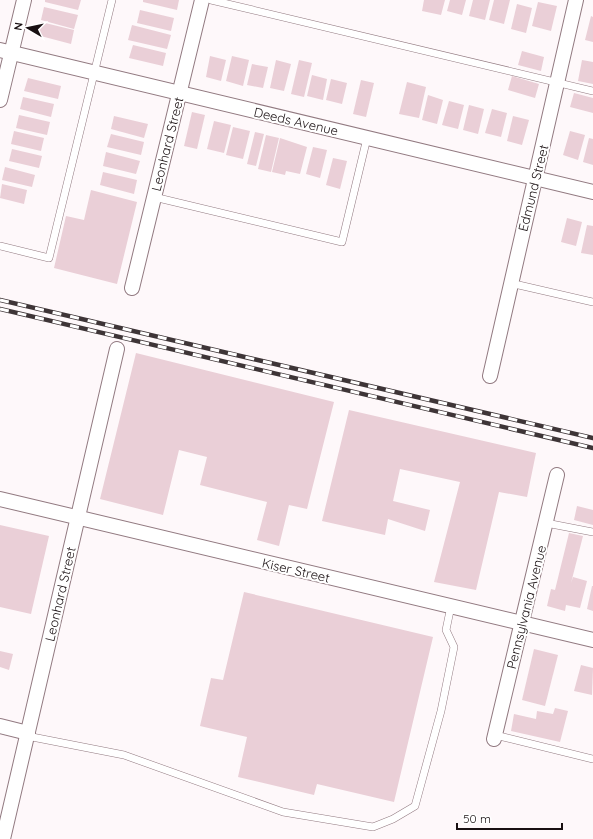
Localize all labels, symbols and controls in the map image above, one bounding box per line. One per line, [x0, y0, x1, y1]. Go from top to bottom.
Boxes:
north arrow [8, 8, 48, 48]
text: N [11, 21, 26, 32]
street label: Leonhard Street [148, 95, 186, 193]
street label: Deeds Avenue [252, 104, 340, 138]
street label: Edmund Street [514, 143, 552, 233]
street label: Pennsylvania Avenue [503, 543, 549, 671]
street label: Leonhard Street [41, 545, 79, 643]
street label: Kiser Street [261, 554, 331, 586]
scale bar [457, 805, 562, 831]
text: 50 m [463, 811, 491, 826]

